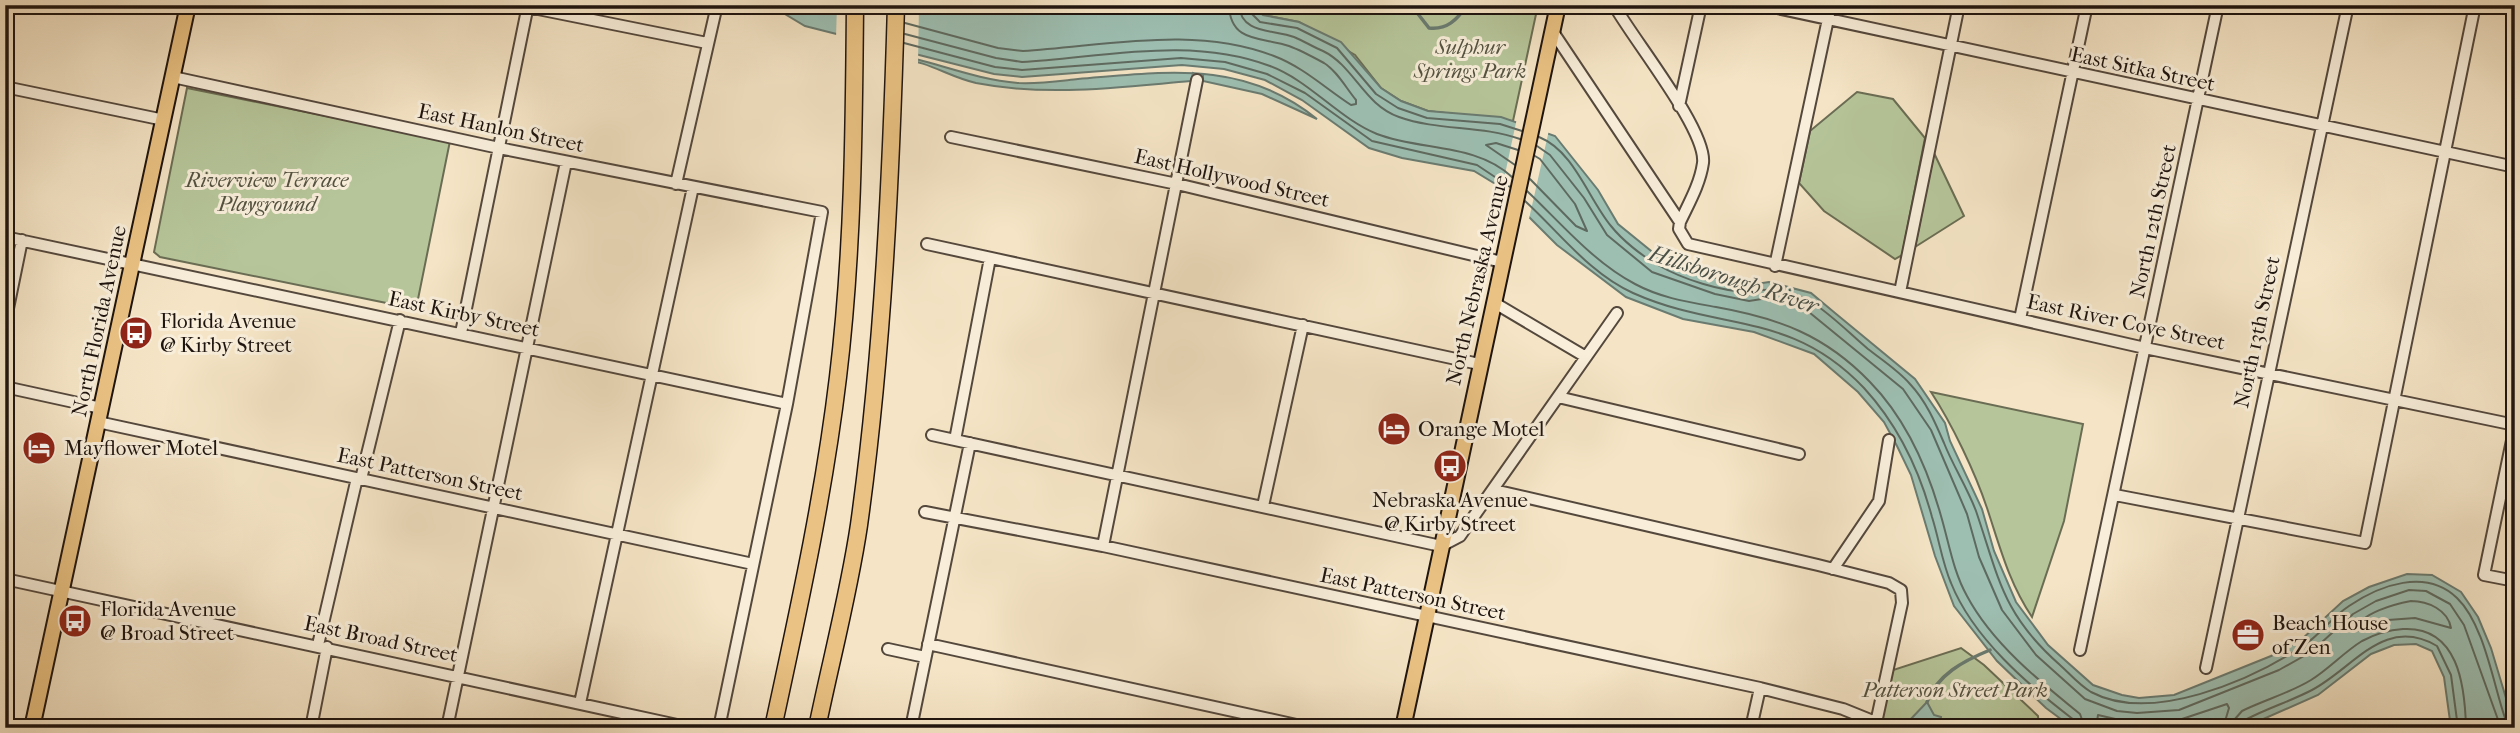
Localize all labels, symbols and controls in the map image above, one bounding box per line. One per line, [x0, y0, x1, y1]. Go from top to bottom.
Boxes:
park label: Sulphur Springs Park [1413, 35, 1526, 83]
street label: East Sitka Street [2069, 42, 2218, 96]
street label: East Hanlon Street [416, 99, 587, 157]
street label: North 12th Street [2125, 142, 2181, 300]
street label: East Hollywood Street [1132, 144, 1332, 212]
park label: Riverview Terrace Playground [183, 168, 349, 216]
street label: North Nebraska Avenue [1441, 173, 1513, 387]
street label: North Florida Avenue [67, 223, 131, 419]
water label: Hillsborough River [1645, 239, 1823, 320]
street label: North 13th Street [2229, 254, 2285, 410]
street label: East Kirby Street [386, 286, 542, 342]
street label: East River Cove Street [2025, 289, 2228, 355]
place label: Florida Avenue @ Kirby Street [160, 309, 296, 357]
bus stop icon: Florida Avenue @ Kirby Street [117, 314, 155, 352]
hotel icon: Orange Motel [1375, 410, 1413, 448]
place label: Orange Motel [1418, 417, 1545, 441]
hotel icon: Mayflower Motel [20, 429, 58, 467]
place label: Mayflower Motel [64, 436, 218, 460]
street label: East Patterson Street [335, 443, 525, 506]
bus stop icon: Nebraska Avenue @ Kirby Street [1431, 447, 1469, 485]
place label: Nebraska Avenue @ Kirby Street [1372, 488, 1528, 536]
street label: East Patterson Street [1318, 563, 1508, 626]
place label: Florida Avenue @ Broad Street [100, 597, 236, 645]
bus stop icon: Florida Avenue @ Broad Street [56, 602, 94, 640]
street label: East Broad Street [302, 611, 460, 667]
place label: Beach House of Zen [2272, 611, 2388, 659]
office icon: Beach House of Zen [2229, 616, 2267, 654]
park label: Patterson Street Park [1861, 678, 2048, 702]

